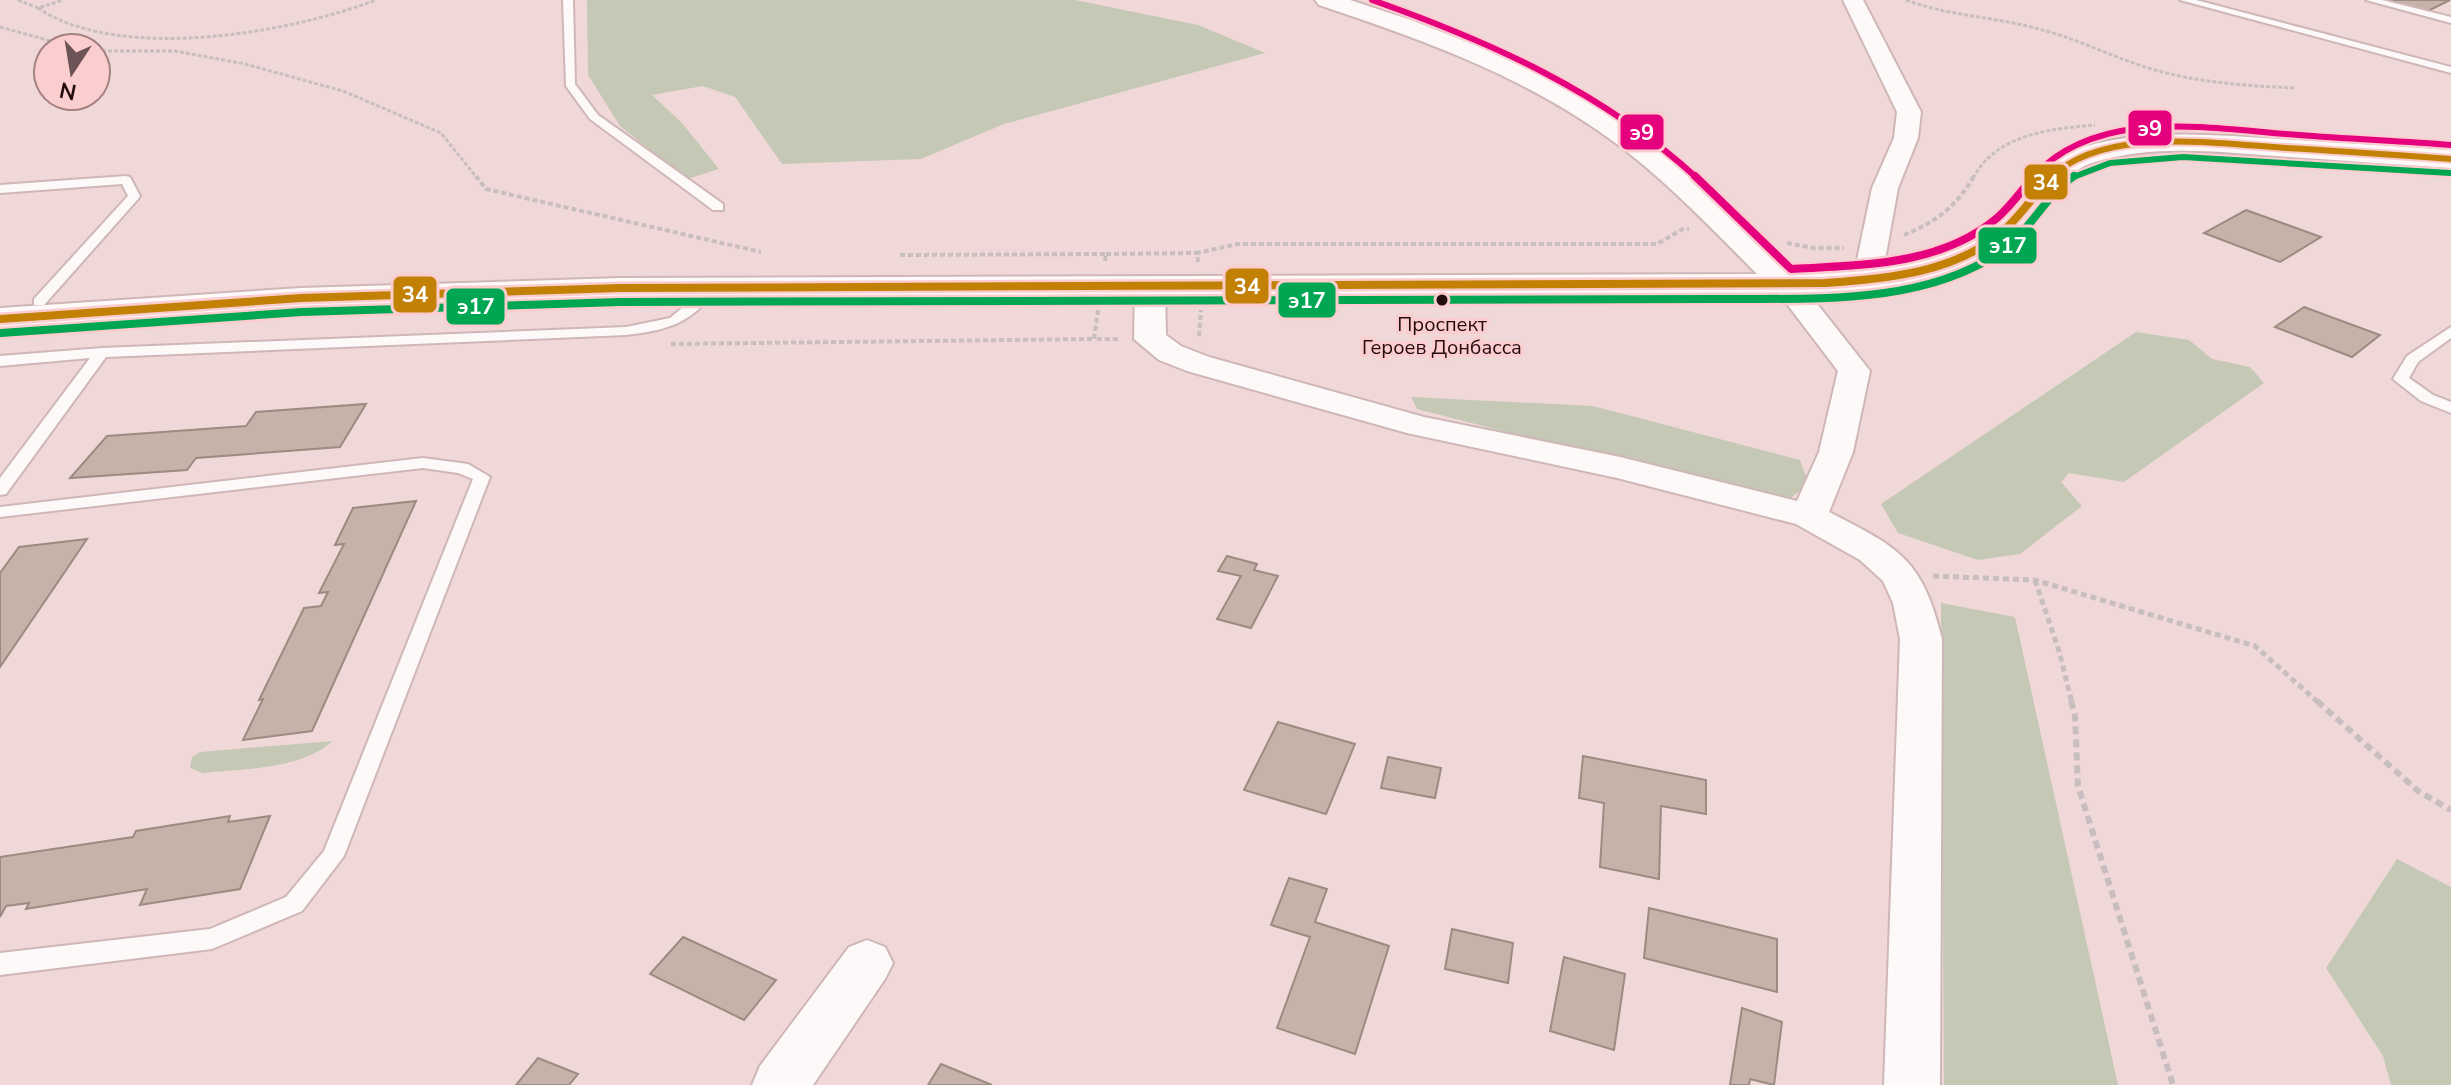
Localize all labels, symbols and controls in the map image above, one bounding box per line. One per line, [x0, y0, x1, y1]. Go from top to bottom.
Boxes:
north arrow [32, 32, 112, 112]
text: N [57, 74, 79, 107]
line badge: э9 [2127, 109, 2173, 147]
line badge: э9 [1619, 113, 1665, 151]
text: э9 [2138, 114, 2162, 144]
text: э9 [1630, 118, 1654, 148]
line badge: 34 [2023, 163, 2069, 201]
text: 34 [2033, 168, 2059, 198]
line badge: э17 [1977, 226, 2038, 265]
text: э17 [1989, 231, 2027, 261]
line badge: 34 [1224, 267, 1270, 305]
text: 34 [1234, 272, 1260, 302]
line badge: 34 [392, 275, 438, 314]
text: 34 [402, 280, 428, 310]
line badge: э17 [1277, 281, 1337, 319]
text: э17 [1288, 286, 1326, 316]
line badge: э17 [445, 287, 506, 326]
text: э17 [457, 292, 495, 322]
marker: Проспект Героев Донбасса [1434, 292, 1450, 308]
place label: Проспект Героев Донбасса [1362, 311, 1522, 361]

